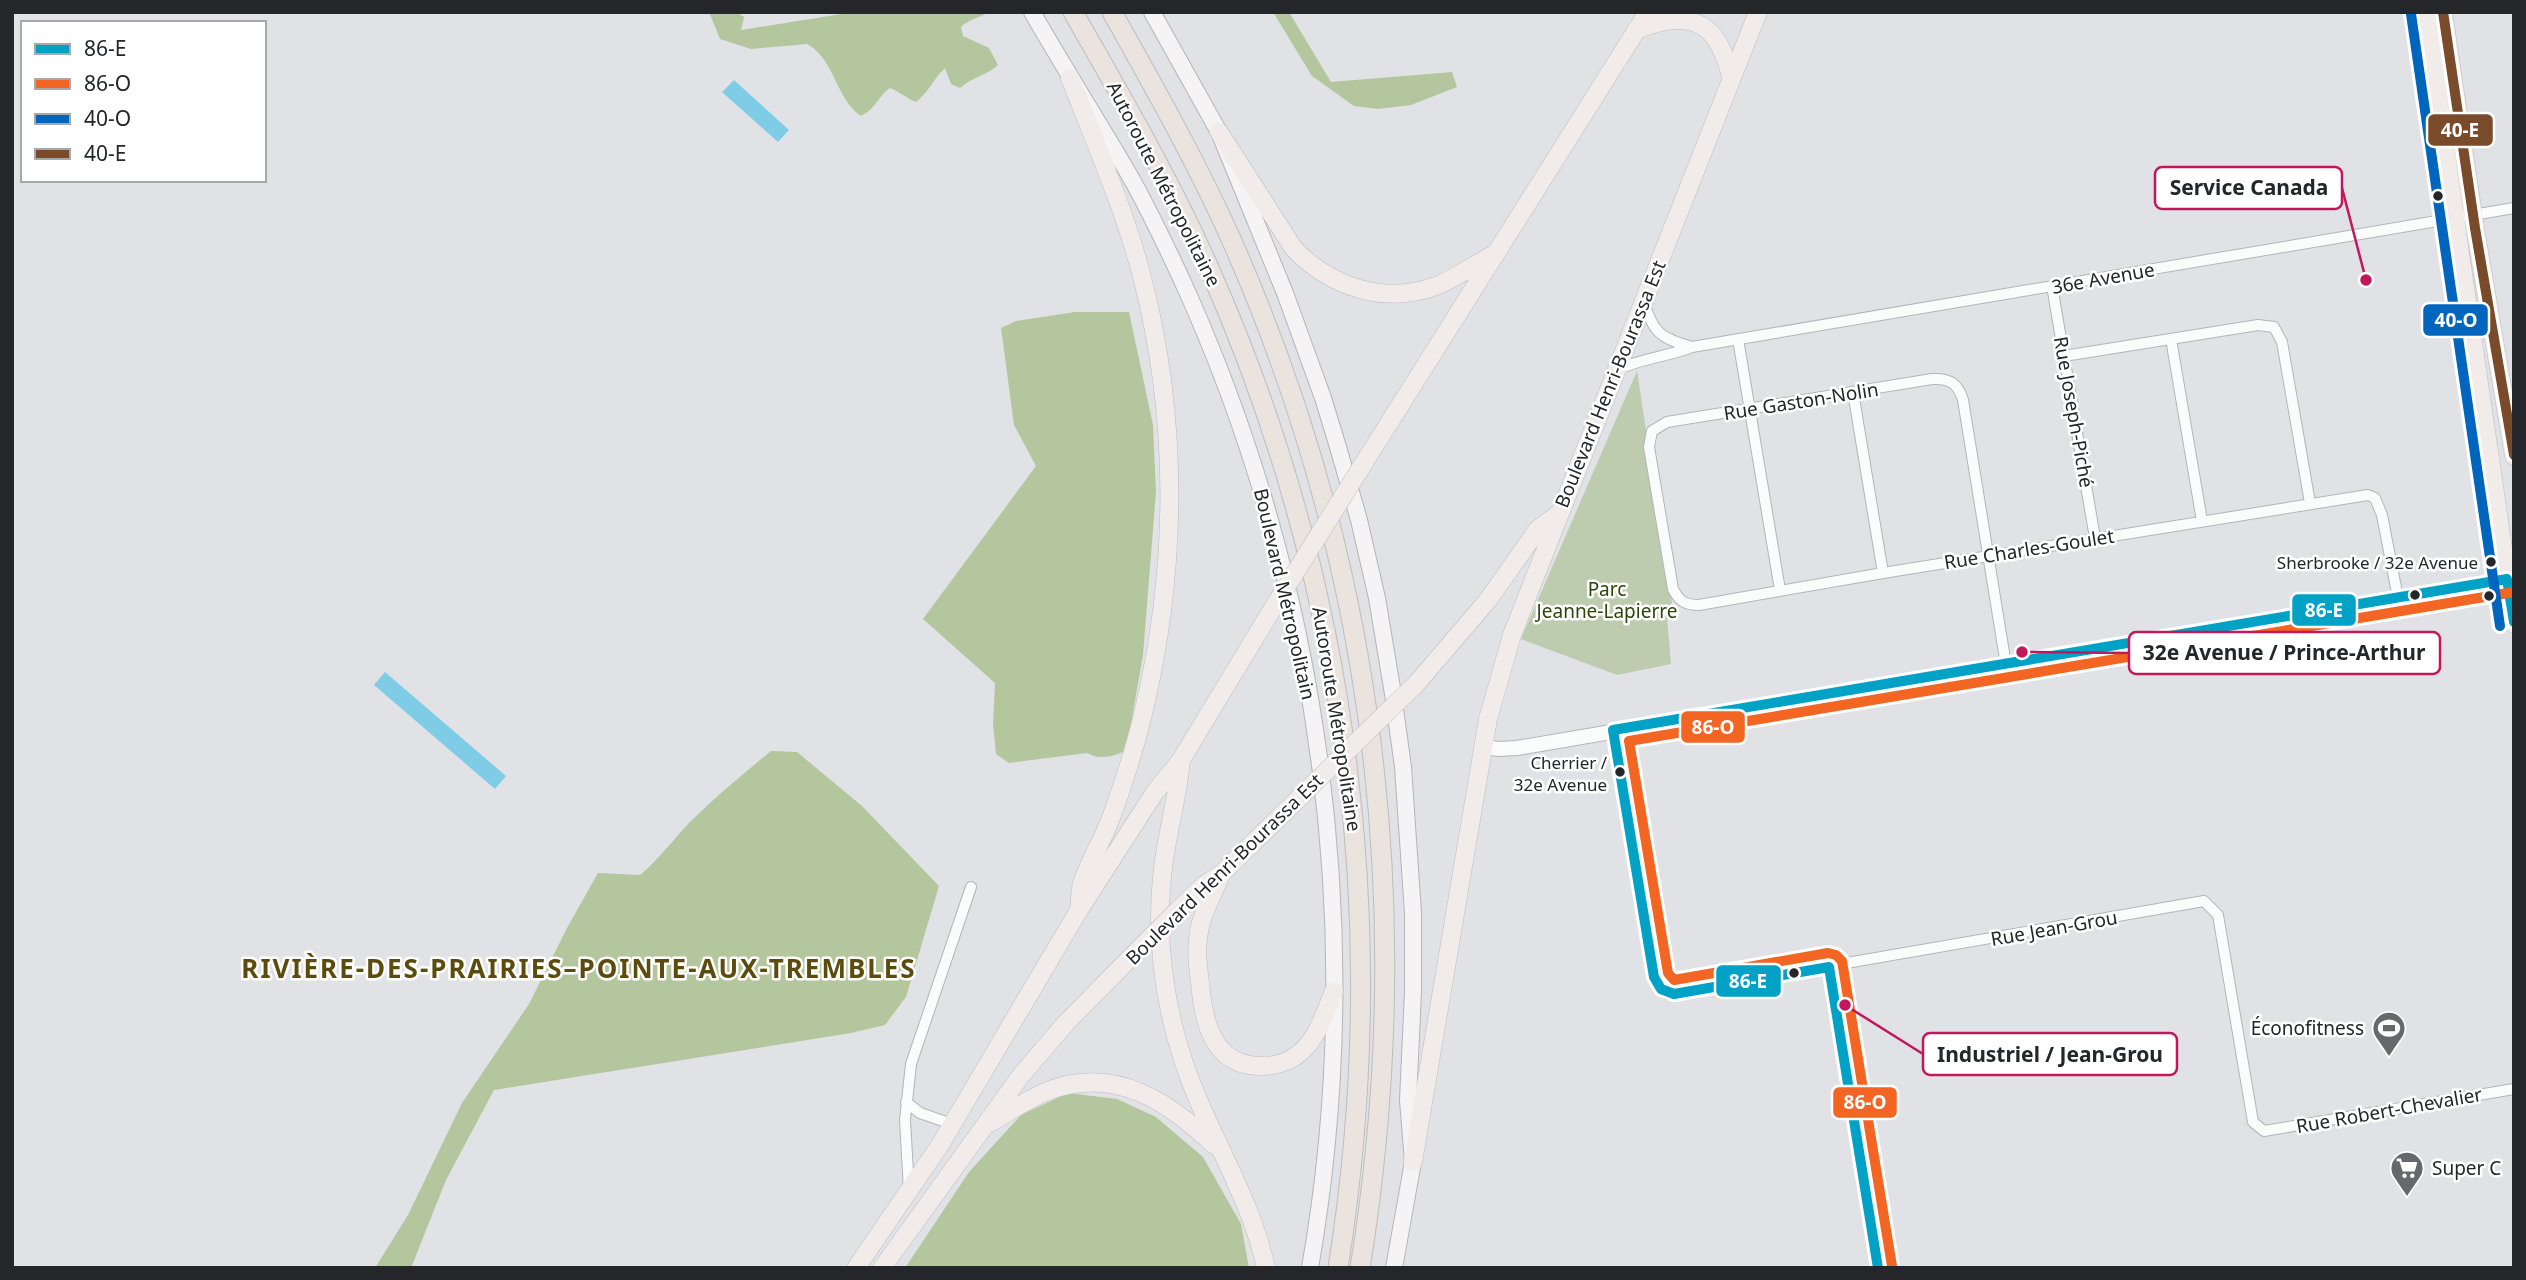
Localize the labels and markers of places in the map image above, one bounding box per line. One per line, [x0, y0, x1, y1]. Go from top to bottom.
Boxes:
callout: Service Canada [2155, 167, 2342, 209]
unlabelled marker [2431, 189, 2445, 203]
place label: Sherbrooke / 32e Avenue [2277, 551, 2478, 574]
marker: Sherbrooke / 32e Avenue [2484, 555, 2498, 569]
unlabelled marker [2408, 588, 2422, 602]
unlabelled marker [2482, 589, 2496, 603]
callout: 32e Avenue / Prince-Arthur [2129, 632, 2440, 674]
place label: Cherrier / 32e Avenue [1514, 751, 1608, 796]
marker: Cherrier / 32e Avenue [1613, 765, 1627, 779]
unlabelled marker [1787, 966, 1801, 980]
sports icon: Éconofitness [2370, 1009, 2408, 1058]
place label: Éconofitness [2251, 1015, 2364, 1041]
callout: Industriel / Jean-Grou [1923, 1033, 2177, 1075]
supermarket icon: Super C [2388, 1149, 2426, 1198]
place label: Super C [2432, 1155, 2501, 1181]

